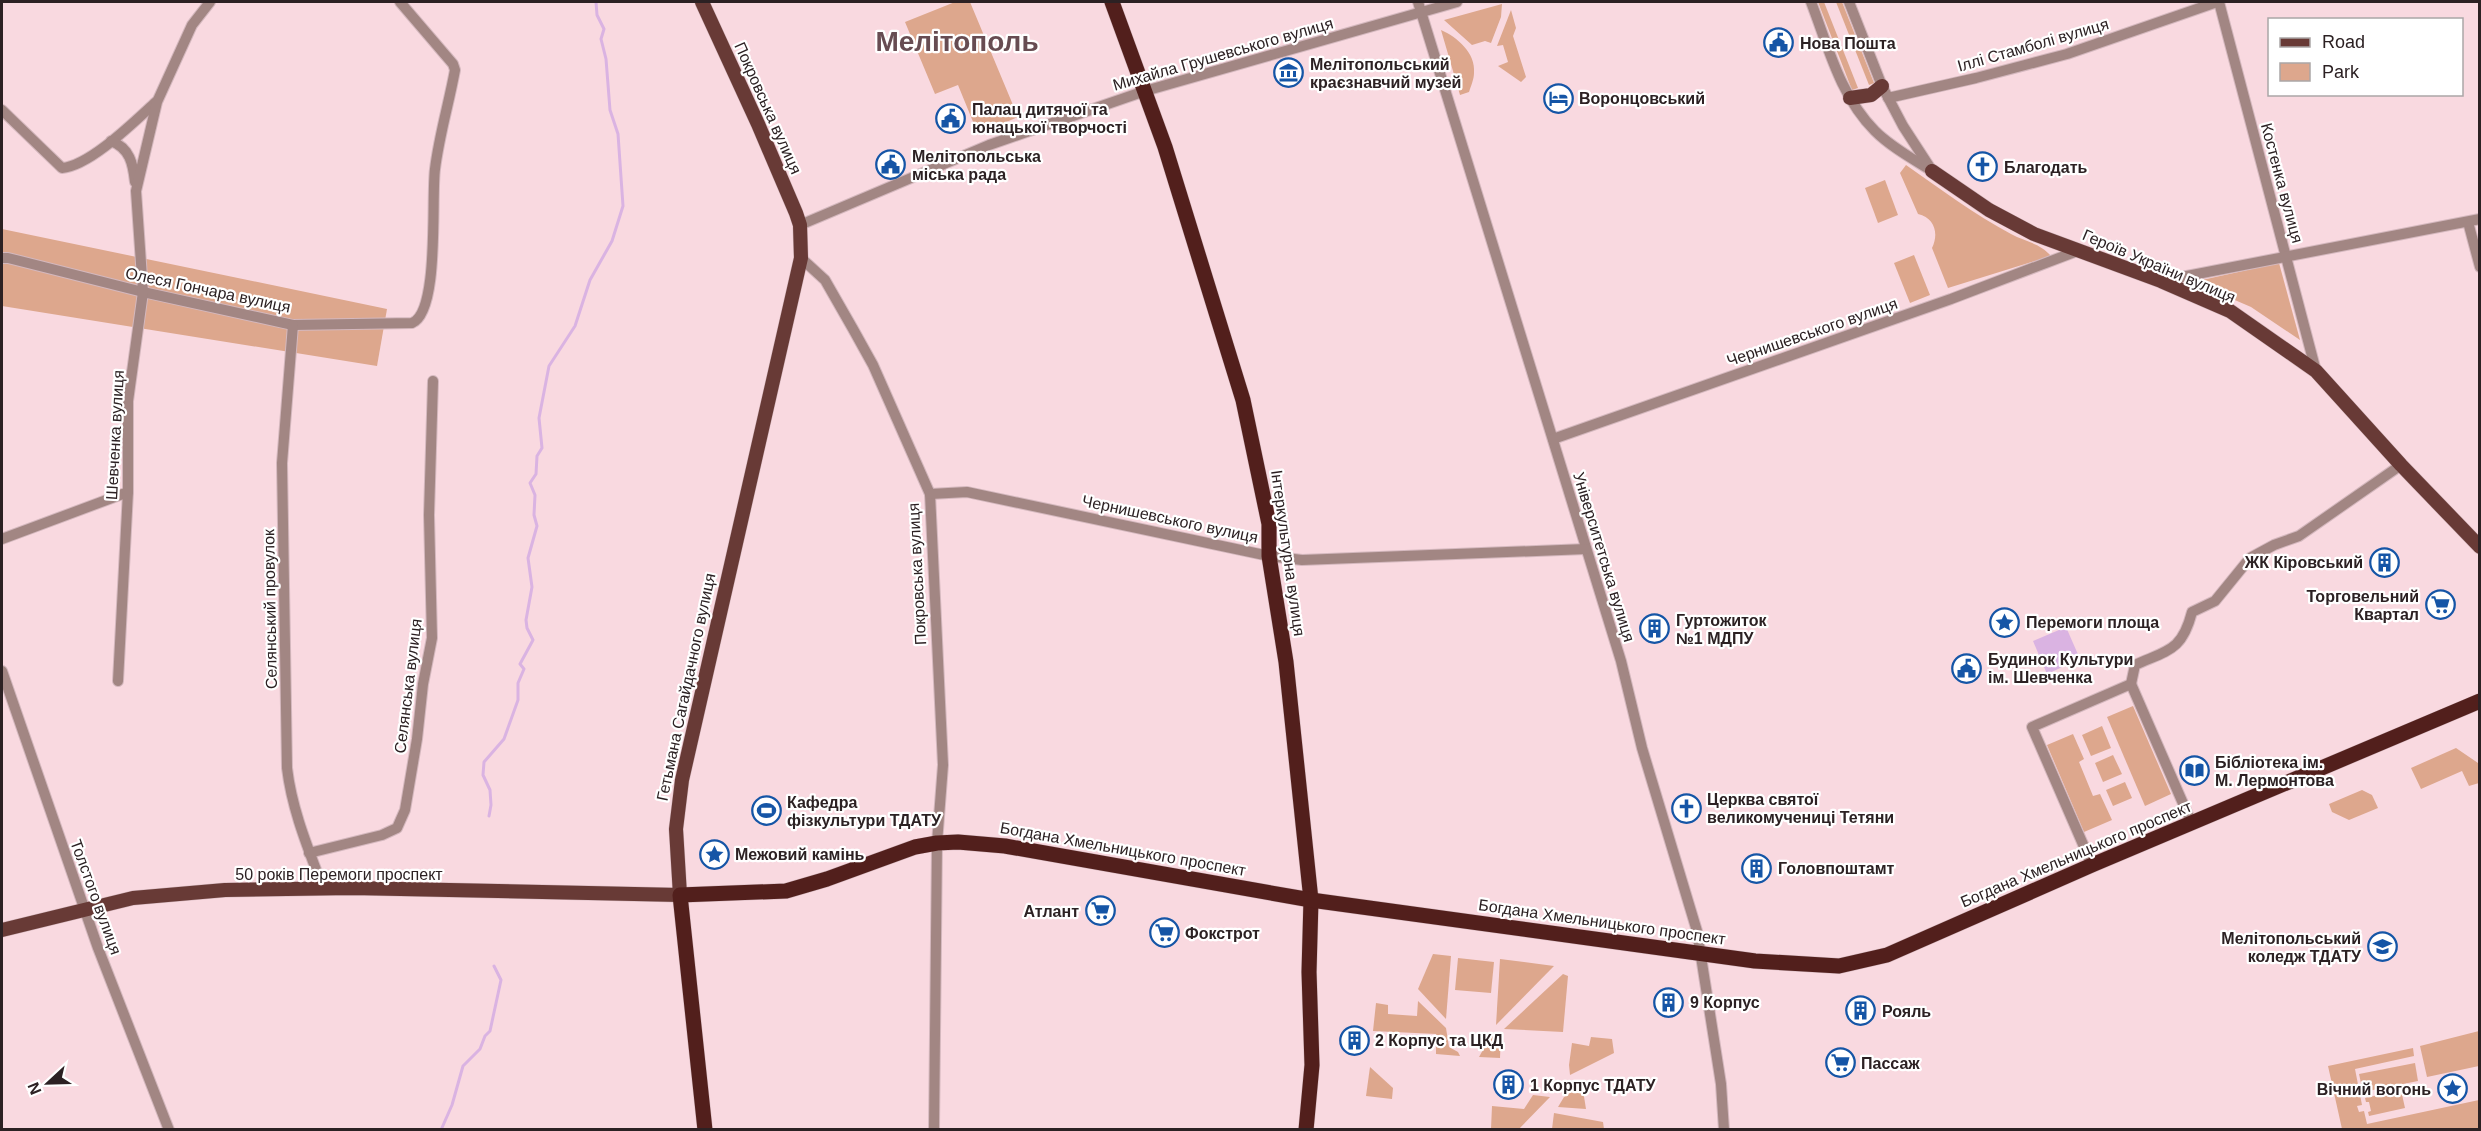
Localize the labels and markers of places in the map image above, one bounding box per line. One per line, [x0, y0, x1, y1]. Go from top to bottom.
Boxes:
public building icon: Нова Пошта [1763, 27, 1795, 59]
place label: Нова Пошта [1800, 35, 1896, 52]
place label: Мелітопольський краєзнавчий музей [1310, 56, 1461, 91]
museum icon: Мелітопольський краєзнавчий музей [1273, 57, 1305, 89]
hotel icon: Воронцовський [1542, 82, 1574, 114]
place label: Воронцовський [1579, 90, 1705, 107]
place label: Палац дитячої та юнацької творчості [972, 101, 1127, 136]
public building icon: Палац дитячої та юнацької творчості [935, 102, 967, 134]
place label: Мелітопольська міська рада [912, 148, 1041, 183]
public building icon: Мелітопольська міська рада [875, 149, 907, 181]
church icon: Благодать [1967, 151, 1999, 183]
place label: Благодать [2004, 159, 2087, 176]
building icon: ЖК Кіровський [2368, 546, 2400, 578]
place label: ЖК Кіровський [2244, 554, 2363, 571]
place label: Торговельний Квартал [2307, 588, 2419, 623]
supermarket icon: Торговельний Квартал [2424, 589, 2456, 621]
place icon: Перемоги площа [1989, 606, 2021, 638]
place label: Гуртожиток №1 МДПУ [1676, 612, 1767, 647]
building icon: Гуртожиток №1 МДПУ [1639, 613, 1671, 645]
place label: Перемоги площа [2026, 614, 2159, 631]
place label: Будинок Культури ім. Шевченка [1988, 651, 2133, 686]
public building icon: Будинок Культури ім. Шевченка [1951, 652, 1983, 684]
place label: Бібліотека ім. М. Лермонтова [2215, 754, 2334, 789]
library icon: Бібліотека ім. М. Лермонтова [2178, 755, 2210, 787]
place label: Церква святої великомучениці Тетяни [1707, 791, 1894, 826]
church icon: Церква святої великомучениці Тетяни [1670, 792, 1702, 824]
place label: Кафедра фізкультури ТДАТУ [787, 794, 942, 829]
sports icon: Кафедра фізкультури ТДАТУ [750, 795, 782, 827]
place icon: Межовий камінь [698, 838, 730, 870]
place label: Межовий камінь [735, 846, 865, 863]
building icon: Головпоштамт [1741, 852, 1773, 884]
place label: Головпоштамт [1778, 860, 1895, 877]
supermarket icon: Атлант [1084, 895, 1116, 927]
place label: Атлант [1023, 903, 1079, 920]
supermarket icon: Фокстрот [1148, 917, 1180, 949]
place label: Фокстрот [1185, 925, 1260, 942]
place label: Мелітопольський коледж ТДАТУ [2221, 930, 2362, 965]
school or university icon: Мелітопольський коледж ТДАТУ [2366, 931, 2398, 963]
building icon: 9 Корпус [1653, 986, 1685, 1018]
place label: 9 Корпус [1690, 994, 1760, 1011]
building icon: Рояль [1845, 995, 1877, 1027]
place label: Рояль [1882, 1003, 1931, 1020]
building icon: 2 Корпус та ЦКД [1338, 1024, 1370, 1056]
place label: 2 Корпус та ЦКД [1375, 1032, 1504, 1049]
supermarket icon: Пассаж [1824, 1047, 1856, 1079]
place label: Пассаж [1861, 1055, 1920, 1072]
building icon: 1 Корпус ТДАТУ [1493, 1069, 1525, 1101]
place icon: Вічний вогонь [2436, 1073, 2468, 1105]
place label: 1 Корпус ТДАТУ [1530, 1077, 1656, 1094]
place label: Вічний вогонь [2317, 1081, 2431, 1098]

